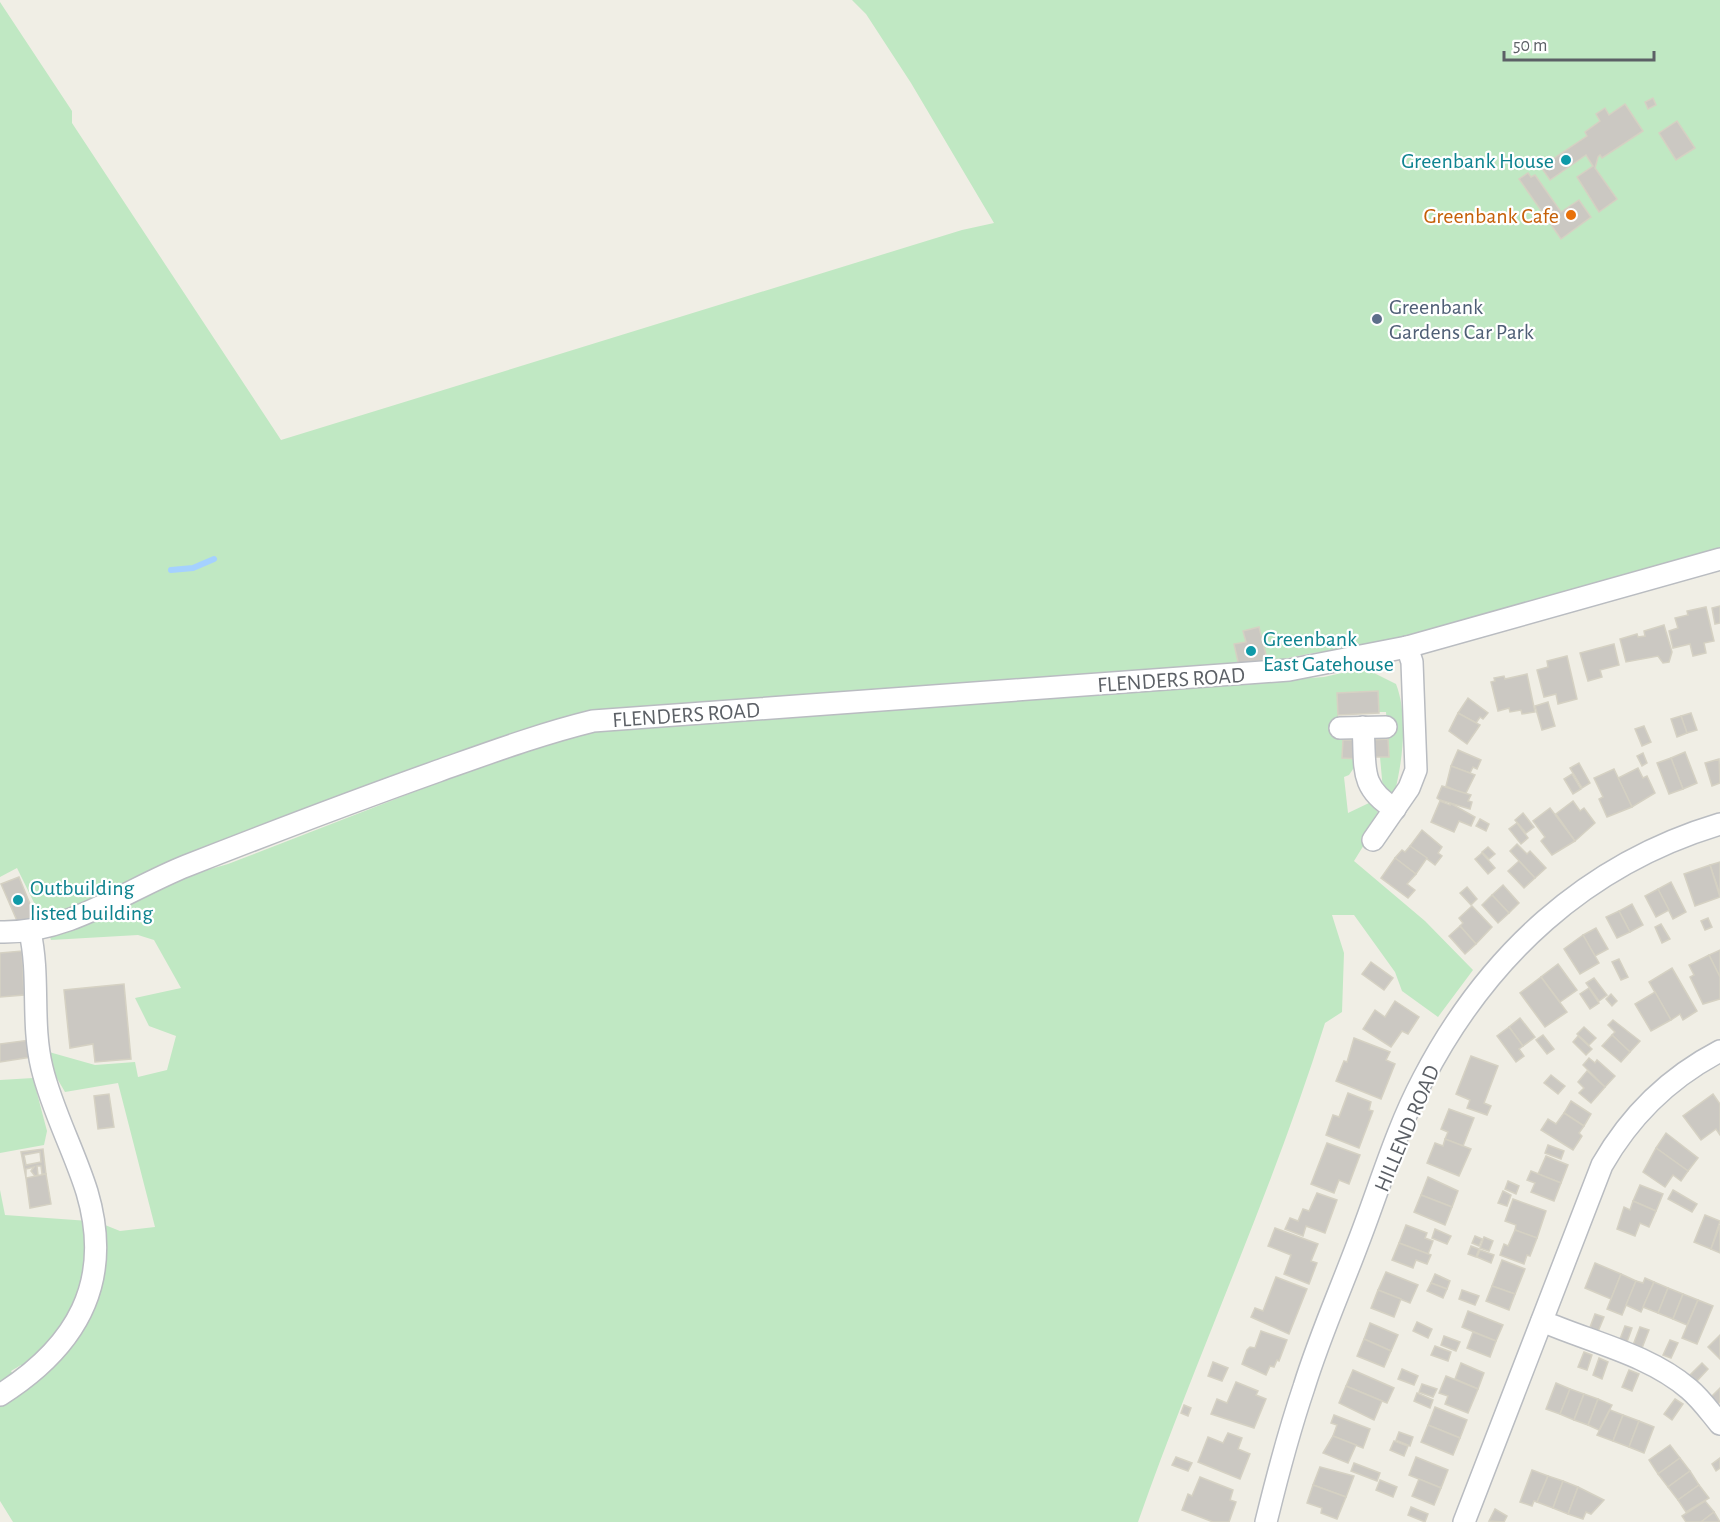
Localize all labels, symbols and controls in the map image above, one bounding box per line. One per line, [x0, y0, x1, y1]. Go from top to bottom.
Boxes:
scale bar [1504, 24, 1654, 62]
text: 50 m [1513, 37, 1547, 55]
place label: Greenbank House [1401, 150, 1554, 172]
marker: Greenbank House [1559, 153, 1573, 167]
place label: Greenbank Cafe [1423, 205, 1559, 227]
marker: Greenbank Cafe [1564, 208, 1578, 222]
place label: Greenbank Gardens Car Park [1389, 296, 1534, 343]
marker: Greenbank Gardens Car Park [1370, 312, 1384, 326]
place label: Greenbank East Gatehouse [1263, 628, 1394, 675]
marker: Greenbank East Gatehouse [1244, 644, 1258, 658]
street label: FLENDERS ROAD [1097, 664, 1246, 696]
street label: FLENDERS ROAD [612, 699, 761, 731]
place label: Outbuilding listed building [30, 877, 153, 924]
marker: Outbuilding listed building [11, 893, 25, 907]
street label: HILLEND ROAD [1370, 1062, 1443, 1195]

